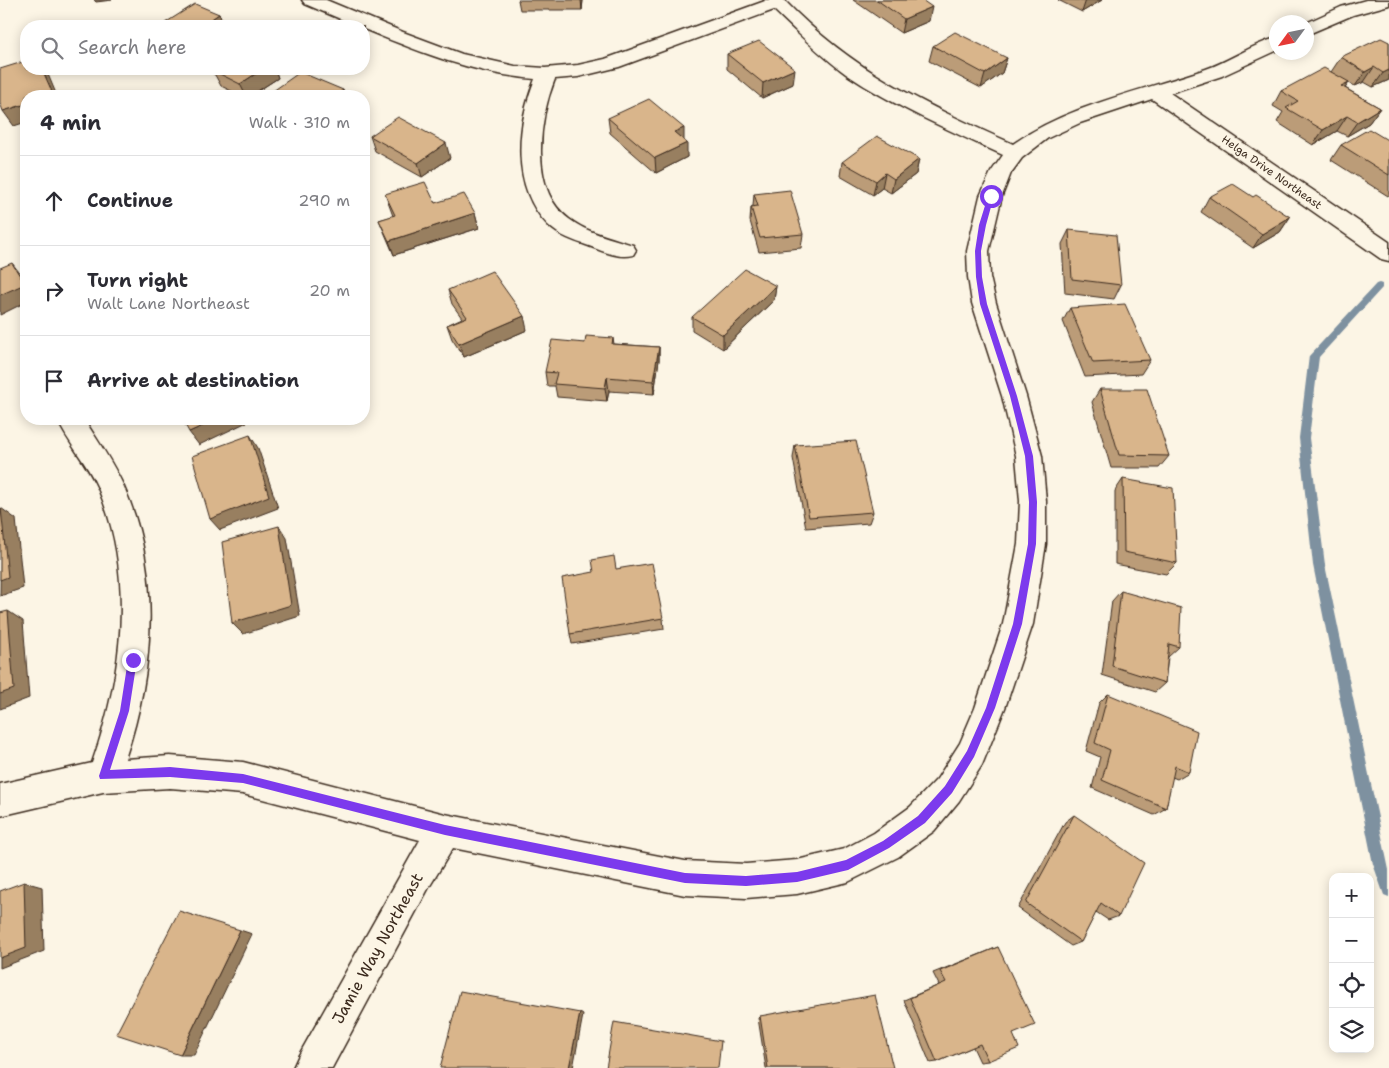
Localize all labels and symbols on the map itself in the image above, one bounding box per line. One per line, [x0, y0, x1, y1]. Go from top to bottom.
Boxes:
north arrow [1269, 15, 1314, 60]
street label: Helga Drive Northeast [1219, 132, 1325, 213]
route start [980, 185, 1003, 208]
route end [122, 649, 145, 672]
street label: Jamie Way Northeast [327, 869, 428, 1027]

